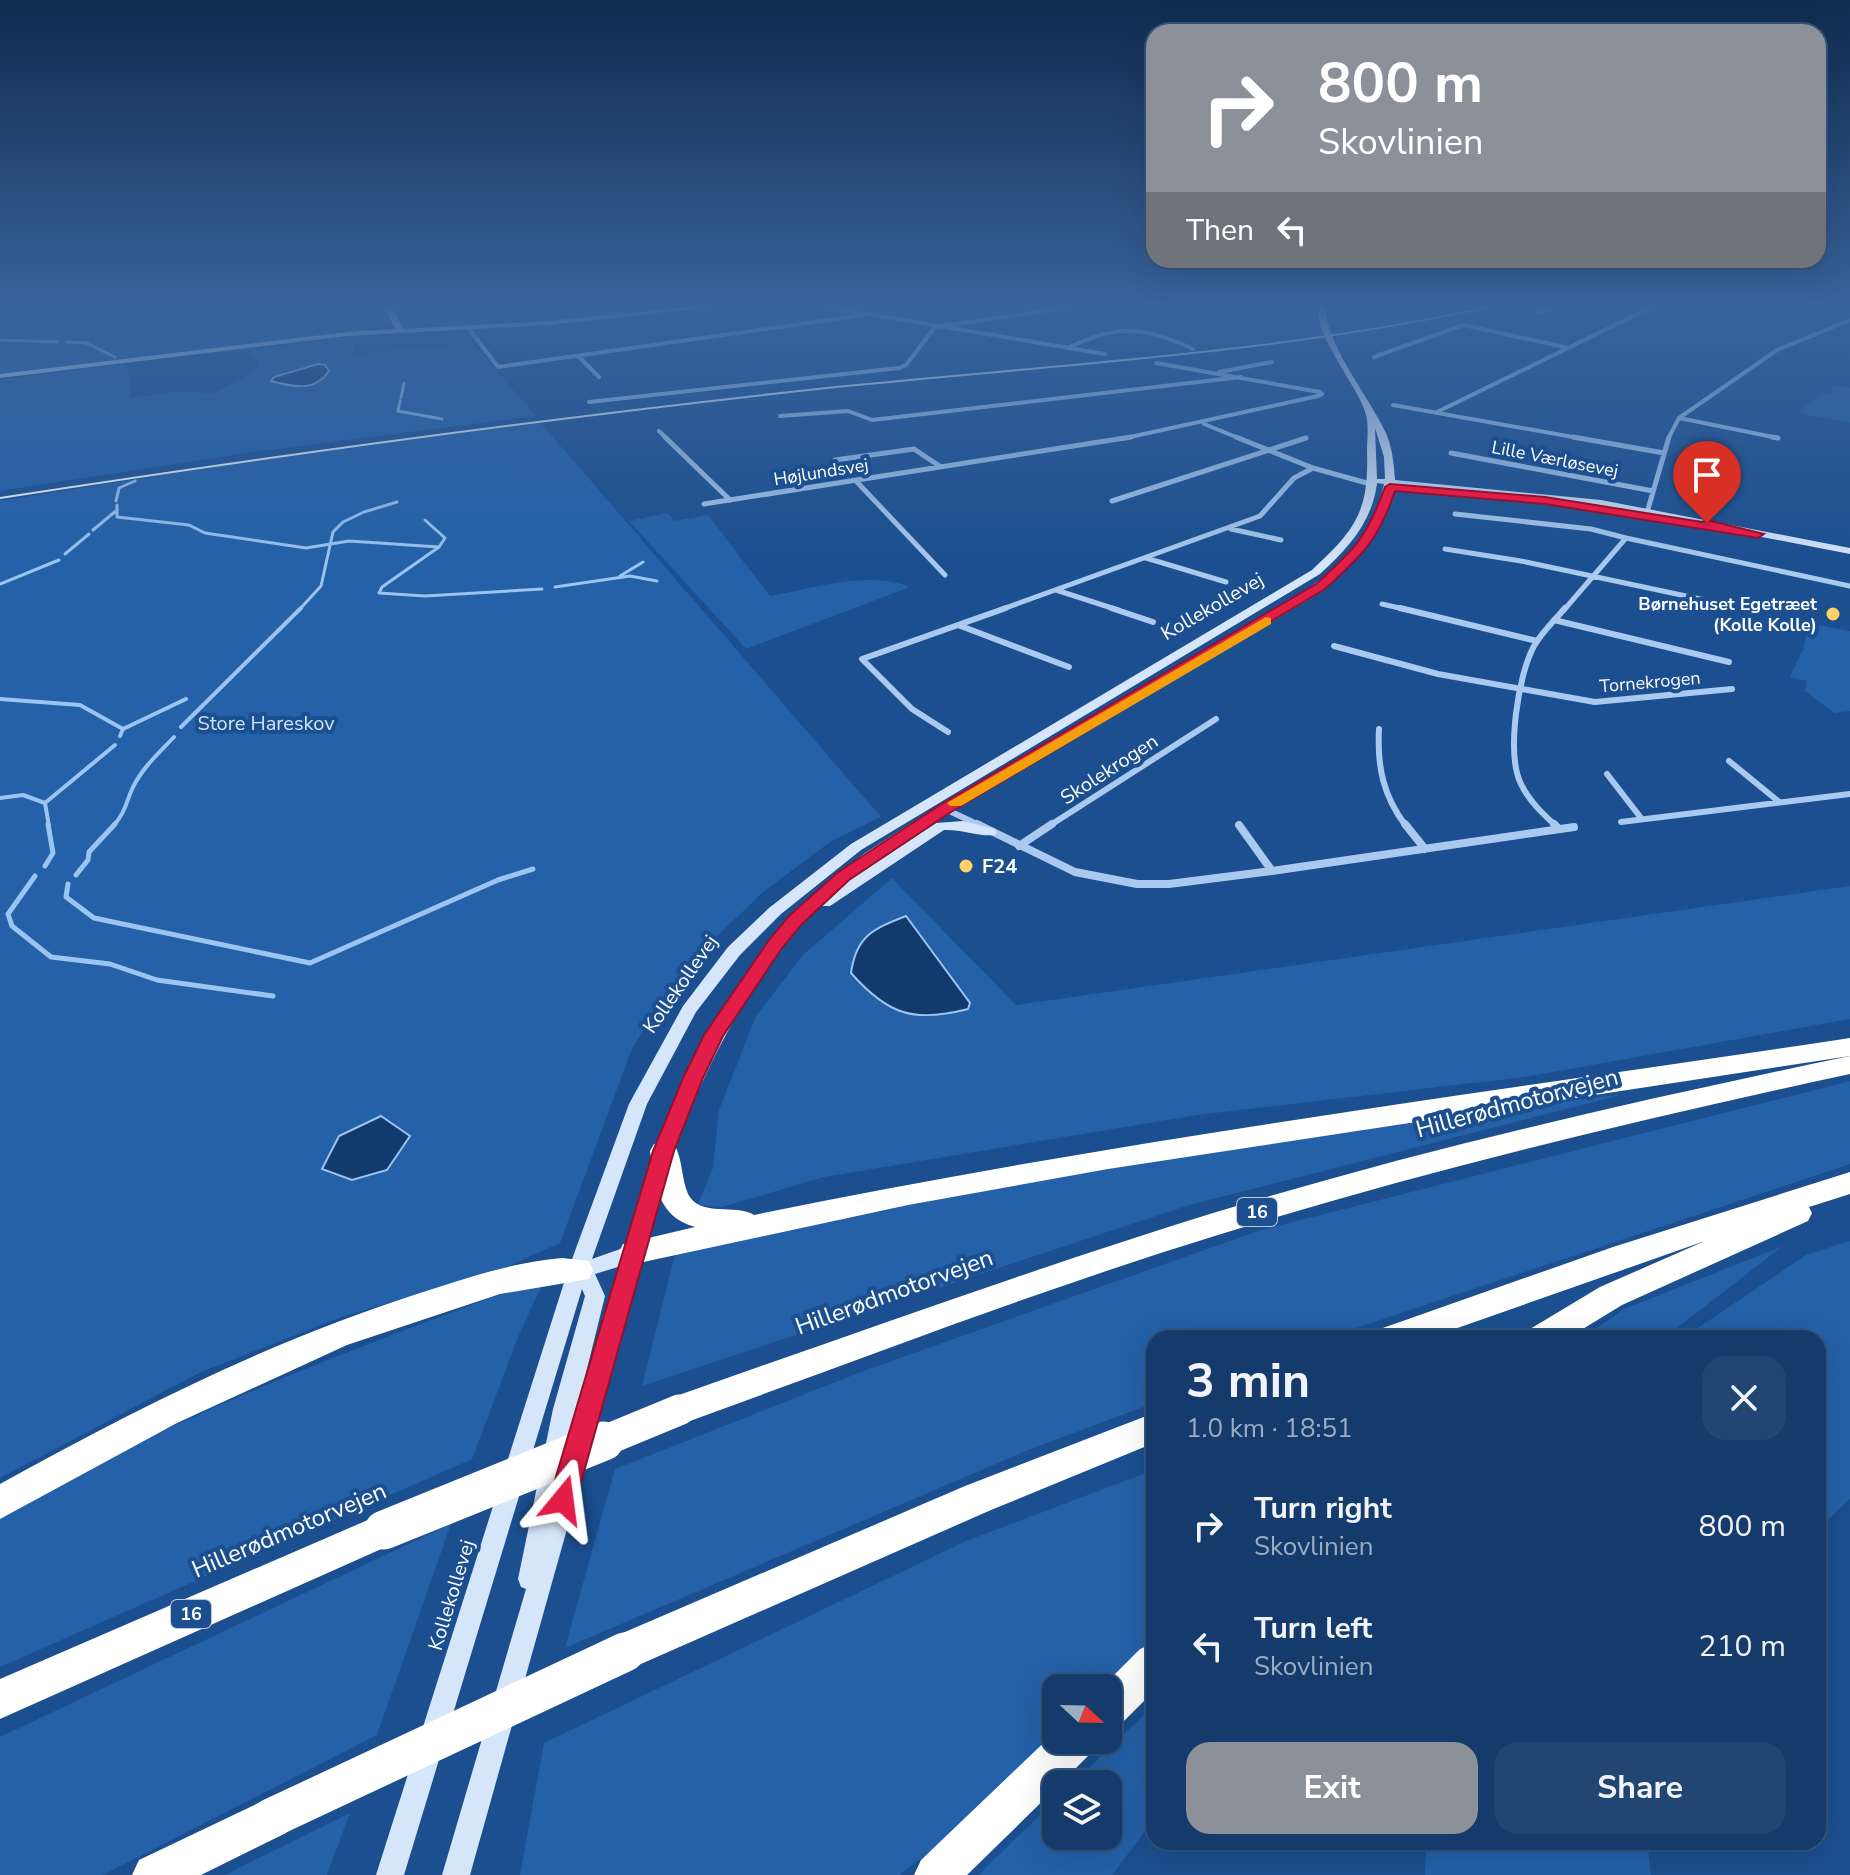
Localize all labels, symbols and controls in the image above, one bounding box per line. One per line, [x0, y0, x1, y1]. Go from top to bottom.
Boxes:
text: 800 m [1318, 45, 1483, 122]
icon: right [1186, 56, 1290, 160]
text: Skovlinien [1318, 118, 1483, 167]
icon: left [1270, 208, 1314, 252]
text: Then [1186, 210, 1254, 251]
street label: Lille Værløsevej [1490, 435, 1620, 483]
pin [1673, 441, 1741, 523]
street label: Højlundsvej [772, 453, 870, 491]
icon: arrive [1685, 453, 1729, 497]
street label: Kollekollevej [1156, 566, 1269, 647]
place label: Børnehuset Egetræet (Kolle Kolle) [1638, 592, 1817, 637]
marker: Børnehuset Egetræet (Kolle Kolle) [1824, 605, 1842, 623]
street label: Tornekrogen [1598, 666, 1702, 698]
park label: Store Hareskov [197, 710, 335, 737]
street label: Skolekrogen [1055, 728, 1163, 811]
place label: F24 [982, 853, 1017, 880]
marker: F24 [957, 857, 975, 875]
street label: Kollekollevej [637, 930, 724, 1039]
street label: Hillerødmotorvejen [1412, 1061, 1622, 1145]
road number: 16 [1237, 1198, 1277, 1226]
street label: Hillerødmotorvejen [791, 1241, 997, 1343]
text: 3 min [1186, 1348, 1310, 1414]
button: close [1702, 1356, 1786, 1440]
text: 1.0 km · 18:51 [1186, 1411, 1353, 1446]
position arrow [521, 1458, 605, 1542]
street label: Hillerødmotorvejen [187, 1475, 391, 1585]
text: Turn right [1254, 1488, 1392, 1529]
icon: right [1186, 1504, 1230, 1548]
text: 800 m [1699, 1506, 1786, 1547]
text: Skovlinien [1254, 1529, 1373, 1564]
street label: Kollekollevej [422, 1536, 481, 1654]
road number: 16 [171, 1600, 211, 1628]
text: Turn left [1254, 1608, 1372, 1649]
icon: left [1186, 1624, 1230, 1668]
text: 210 m [1699, 1626, 1786, 1667]
text: Skovlinien [1254, 1649, 1373, 1684]
north arrow [1042, 1674, 1122, 1754]
map controls [1042, 1674, 1122, 1850]
button: Exit [1186, 1742, 1478, 1834]
button: Share [1494, 1742, 1786, 1834]
button: layers [1042, 1770, 1122, 1850]

